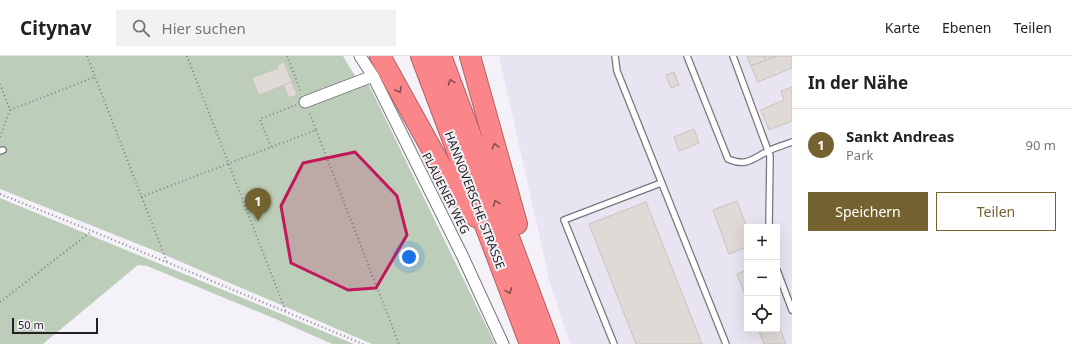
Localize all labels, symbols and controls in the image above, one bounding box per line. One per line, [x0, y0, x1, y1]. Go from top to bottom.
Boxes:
search box [116, 10, 396, 46]
text: Citynav [20, 15, 92, 41]
icon: search [130, 17, 152, 39]
text: Hier suchen [162, 18, 246, 38]
text: Karte [885, 18, 920, 37]
text: Ebenen [942, 18, 992, 37]
text: Teilen [1014, 18, 1052, 37]
text: In der Nähe [808, 71, 908, 94]
one-way arrow [447, 78, 455, 85]
one-way arrow [394, 86, 401, 93]
text: Sankt Andreas [846, 126, 954, 146]
street label: HANNOVERSCHE STRASSE [441, 129, 509, 271]
text: 1 [817, 136, 825, 154]
text: 90 m [1026, 136, 1056, 154]
one-way arrow [491, 143, 500, 150]
text: Park [846, 146, 873, 164]
street label: PLAUENER WEG [418, 149, 474, 237]
pin: 1 [245, 188, 271, 221]
button: Speichern [808, 192, 928, 231]
button: Teilen [936, 192, 1056, 231]
one-way arrow [493, 200, 501, 207]
map controls [744, 224, 780, 332]
button: + [744, 224, 780, 260]
your location [399, 247, 419, 267]
button: − [744, 260, 780, 296]
one-way arrow [505, 287, 513, 294]
button: locate [744, 296, 780, 332]
scale bar [12, 316, 98, 335]
text: 50 m [18, 317, 44, 332]

